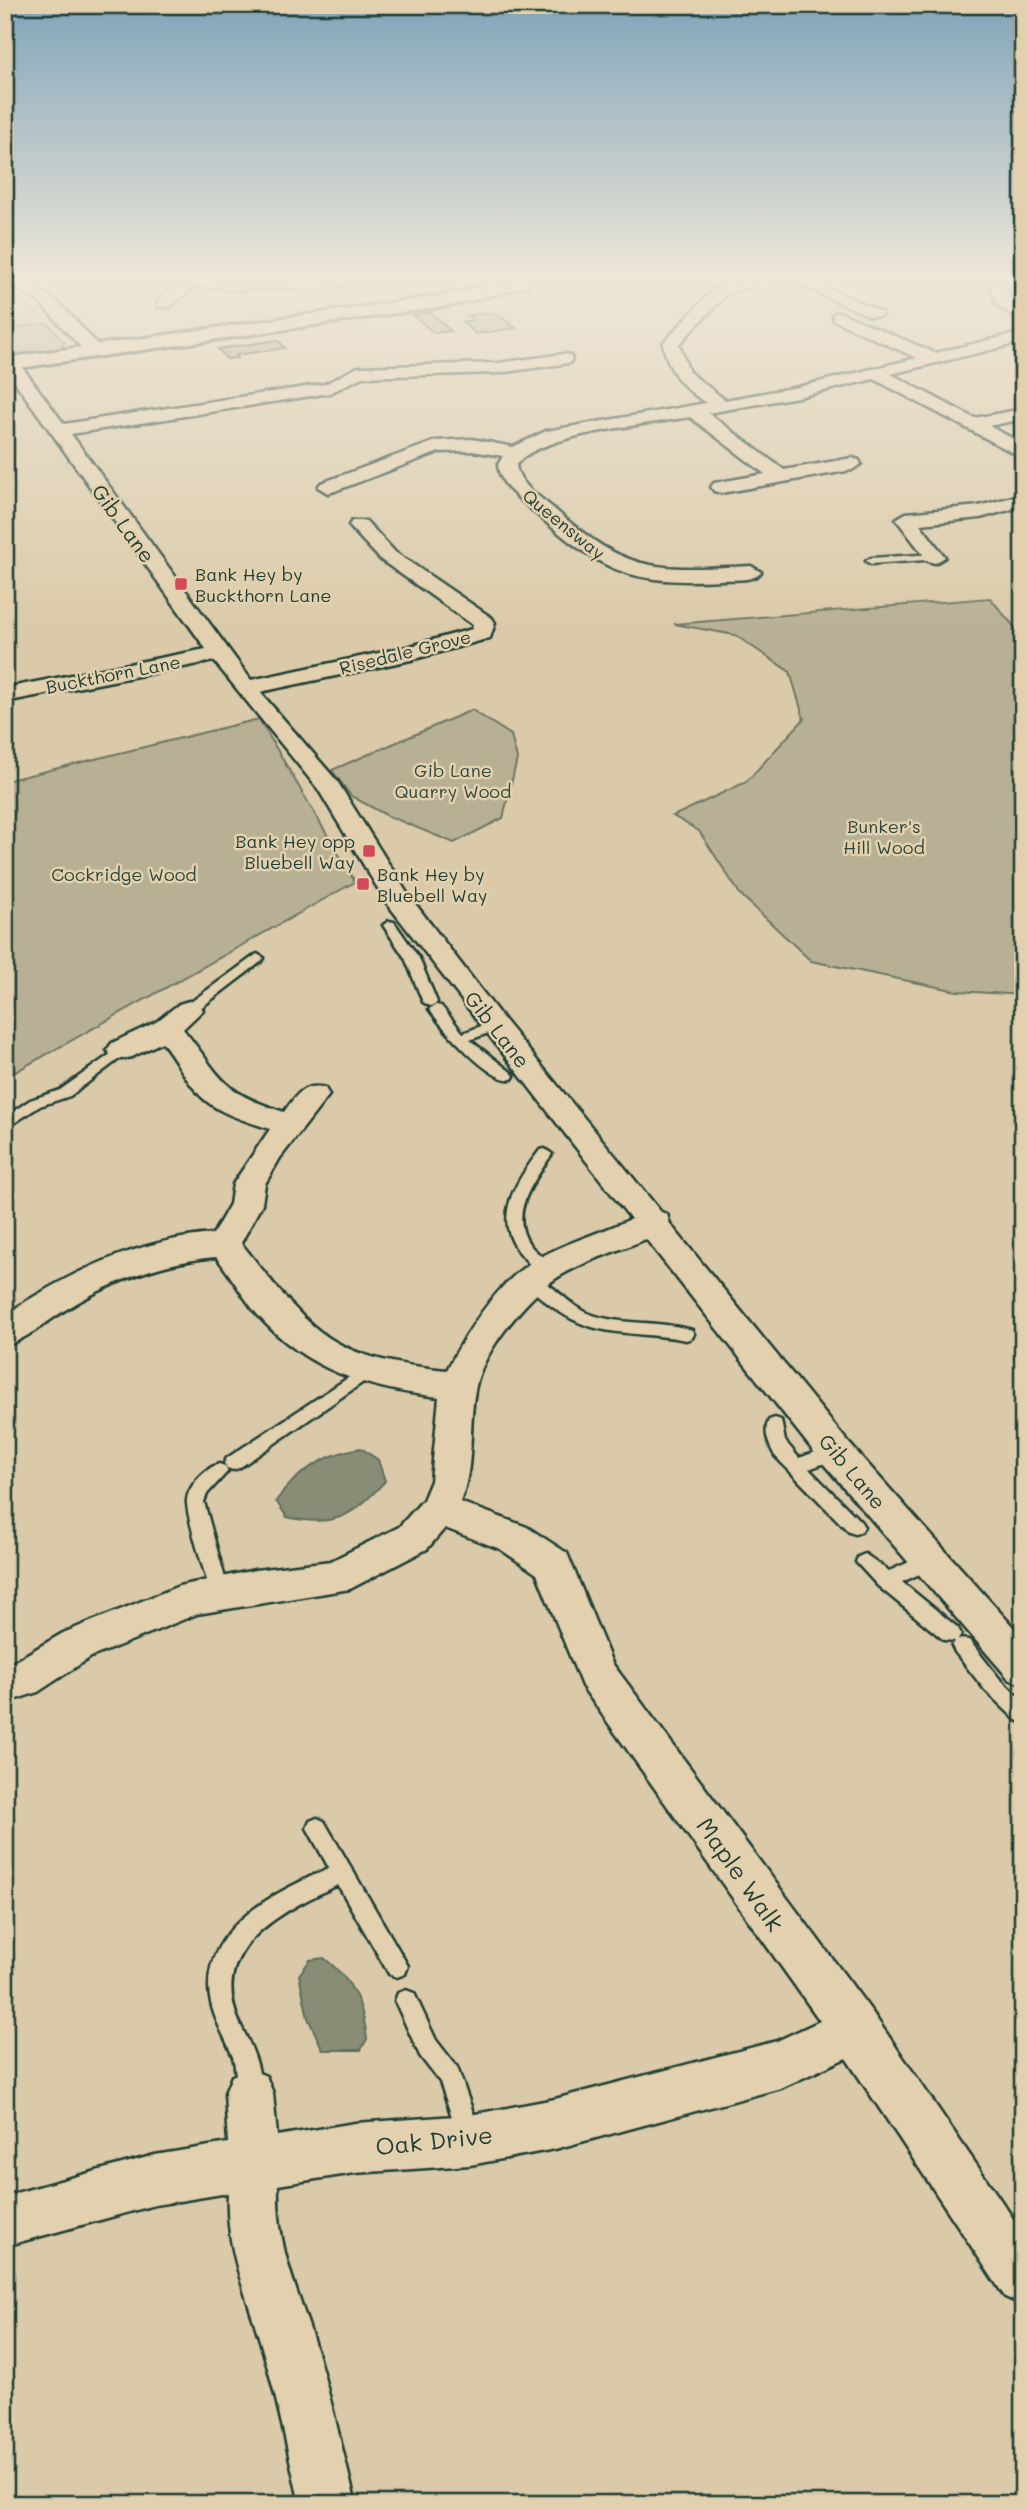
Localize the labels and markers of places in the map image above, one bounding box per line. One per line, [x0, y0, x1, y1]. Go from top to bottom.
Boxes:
place label: Bank Hey by Buckthorn Lane [195, 562, 331, 607]
marker: Bank Hey by Buckthorn Lane [173, 576, 189, 592]
place label: Bank Hey opp Bluebell Way [235, 829, 355, 874]
marker: Bank Hey opp Bluebell Way [361, 843, 377, 859]
place label: Bank Hey by Bluebell Way [377, 862, 488, 907]
marker: Bank Hey by Bluebell Way [355, 876, 371, 892]

